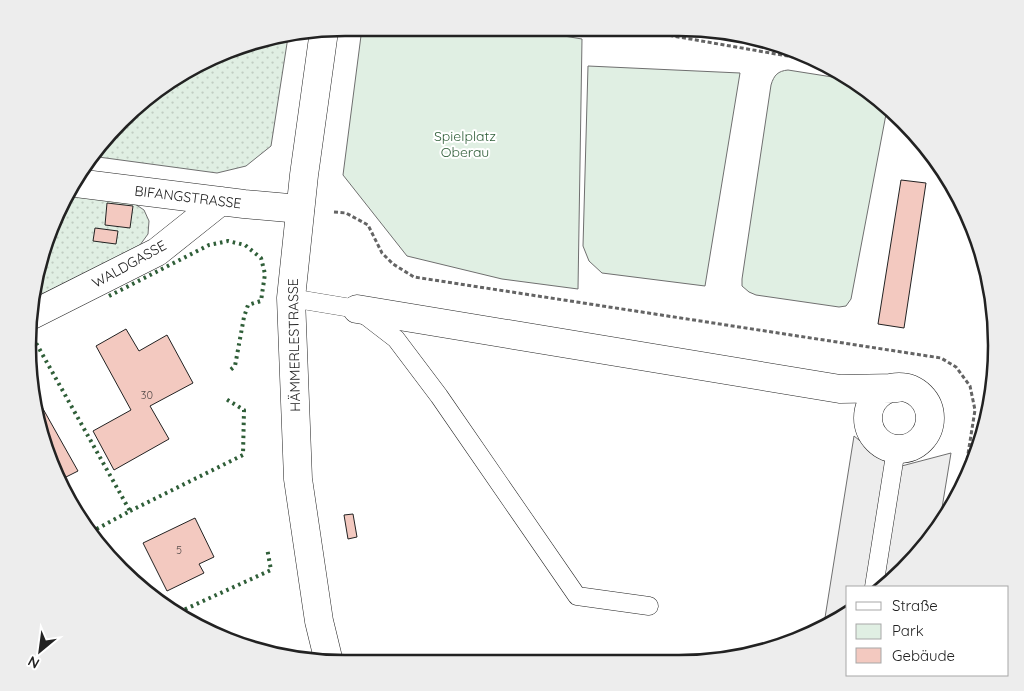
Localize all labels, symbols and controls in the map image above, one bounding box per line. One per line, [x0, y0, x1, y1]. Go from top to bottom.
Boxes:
park label: Spielplatz Oberau [434, 127, 496, 161]
street label: BIFANGSTRASSE [134, 182, 242, 212]
street label: WALDGASSE [89, 236, 169, 292]
street label: HÄMMERLESTRASSE [284, 278, 304, 412]
house number: 30 [141, 388, 153, 402]
house number: 5 [176, 543, 182, 557]
legend [846, 586, 1009, 676]
text: Straße [892, 596, 938, 615]
text: Park [892, 621, 924, 640]
north arrow [15, 626, 65, 676]
text: Gebäude [892, 646, 955, 665]
text: N [25, 652, 43, 673]

